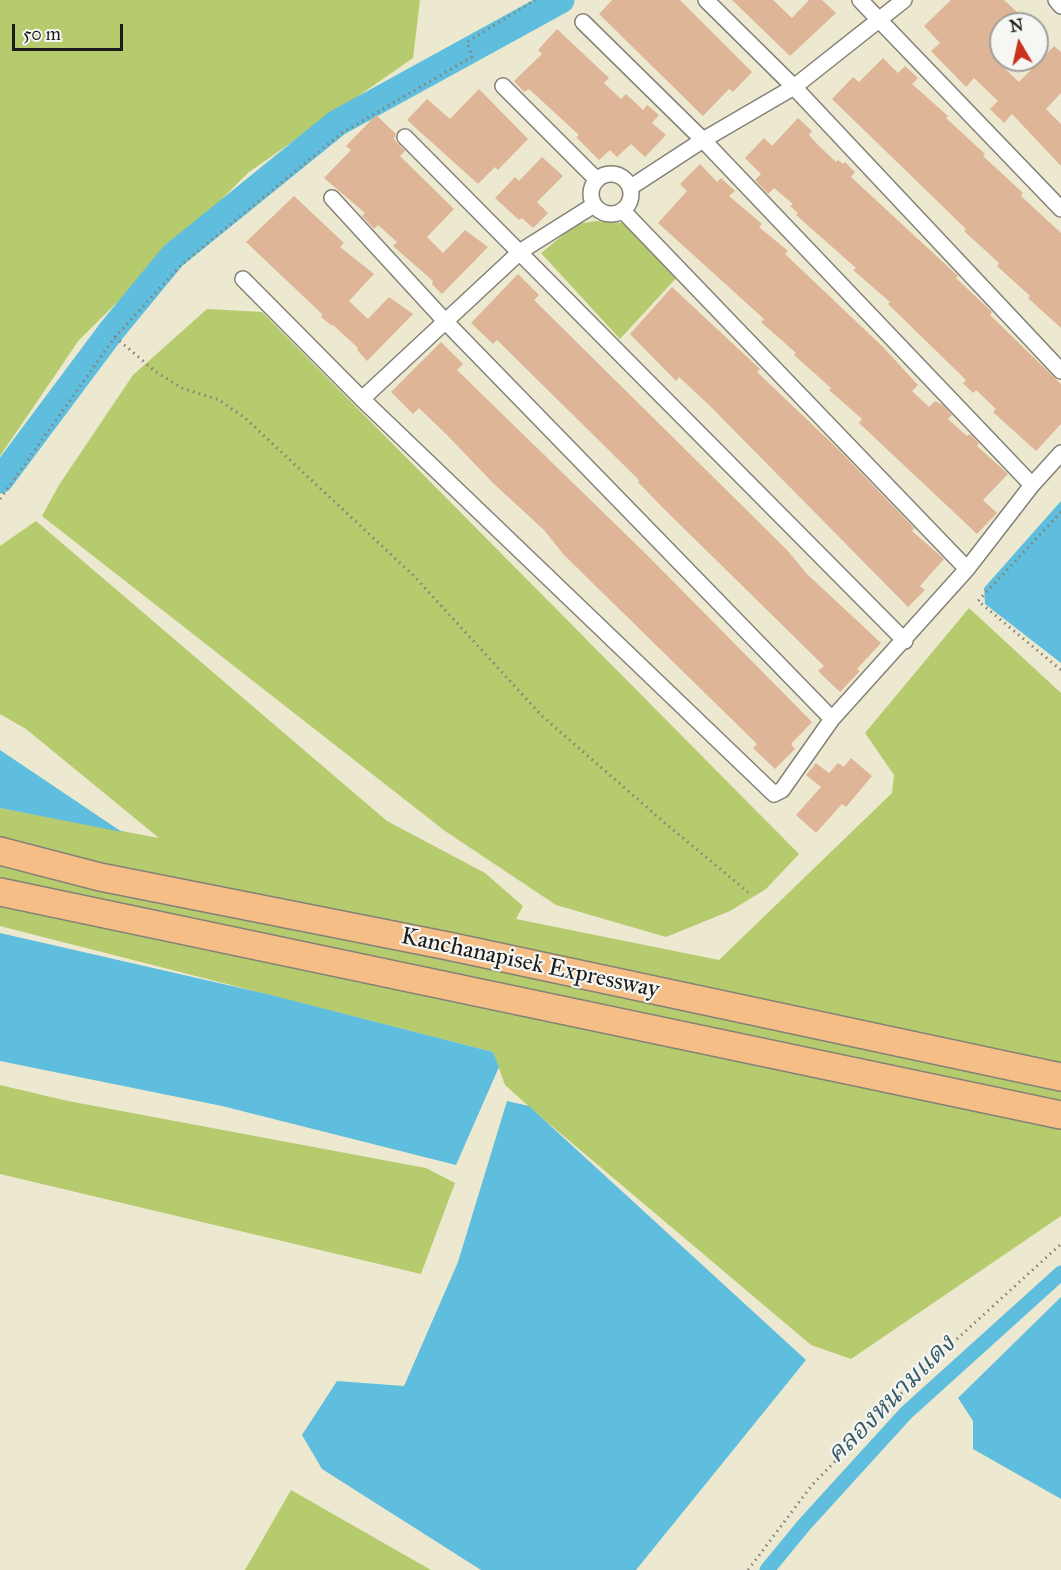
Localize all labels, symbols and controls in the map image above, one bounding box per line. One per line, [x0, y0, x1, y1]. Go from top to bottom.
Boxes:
scale bar [15, 12, 126, 50]
north arrow [989, 12, 1049, 72]
text: N [1008, 15, 1025, 36]
text: 50 m [23, 23, 61, 45]
street label: Kanchanapisek Expressway [398, 923, 662, 1005]
water label: คลองหนามแดง [821, 1329, 963, 1471]

